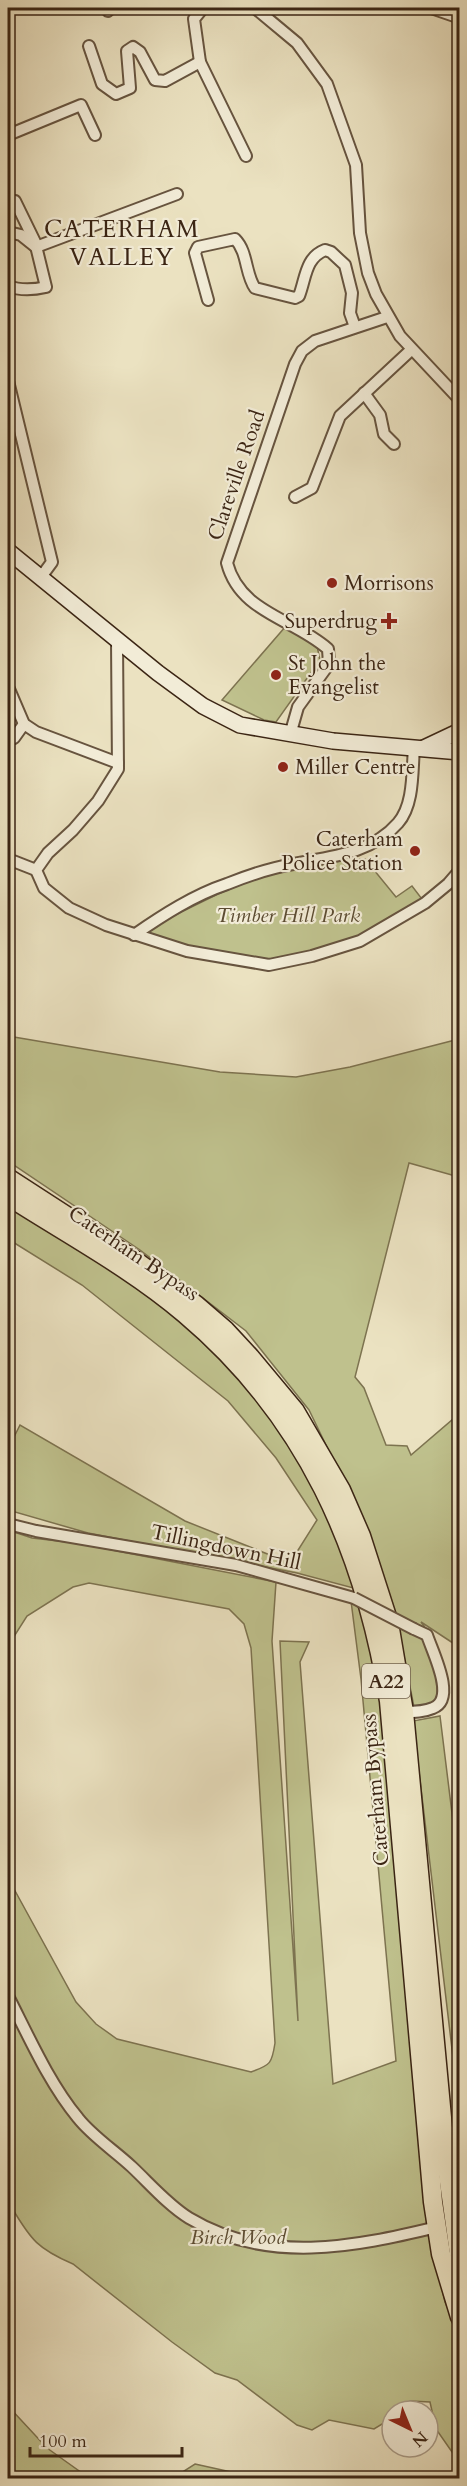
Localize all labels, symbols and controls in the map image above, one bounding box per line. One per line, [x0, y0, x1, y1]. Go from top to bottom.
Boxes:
district label: CATERHAM VALLEY [44, 213, 200, 274]
street label: Clareville Road [201, 406, 272, 544]
place label: Morrisons [344, 569, 434, 598]
marker: Morrisons [325, 576, 339, 590]
place label: Superdrug [284, 607, 377, 636]
marker: Superdrug [382, 614, 396, 628]
place label: St John the Evangelist [288, 649, 386, 702]
marker: St John the Evangelist [269, 668, 283, 682]
place label: Miller Centre [295, 753, 416, 782]
marker: Miller Centre [276, 760, 290, 774]
place label: Caterham Police Station [281, 825, 403, 878]
marker: Caterham Police Station [408, 844, 422, 858]
park label: Timber Hill Park [216, 901, 361, 930]
street label: Caterham Bypass [62, 1199, 205, 1308]
street label: Tillingdown Hill [148, 1517, 304, 1578]
road number: A22 [362, 1664, 410, 1698]
street label: Caterham Bypass [354, 1713, 397, 1867]
park label: Birch Wood [190, 2223, 287, 2252]
north arrow [380, 2399, 440, 2459]
scale bar [30, 2420, 182, 2458]
text: N [407, 2426, 432, 2452]
text: 100 m [39, 2429, 87, 2454]

